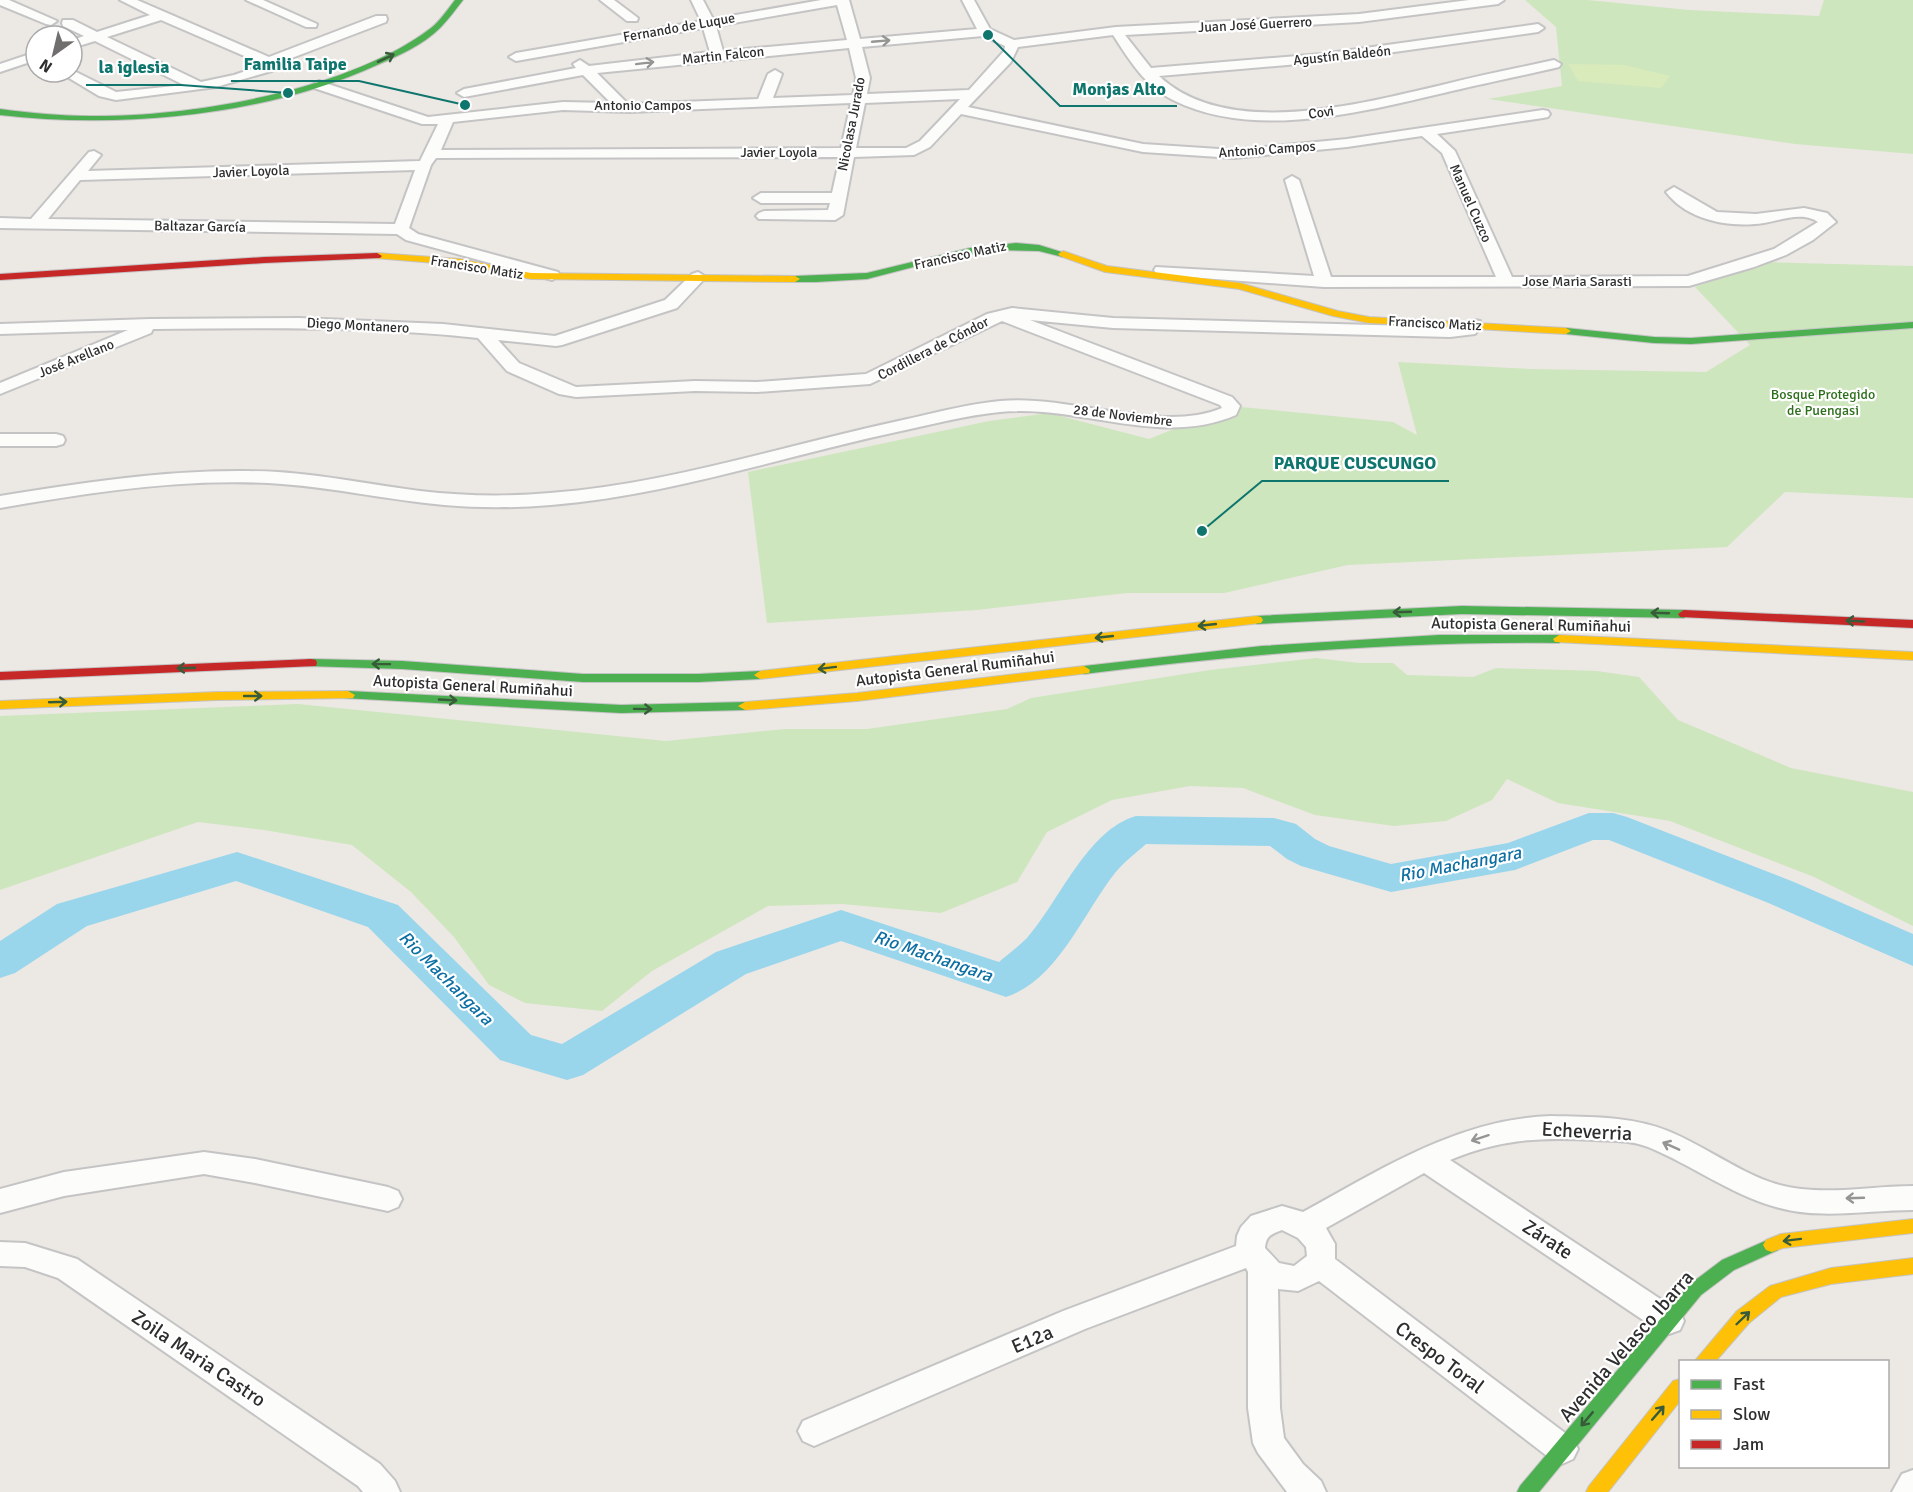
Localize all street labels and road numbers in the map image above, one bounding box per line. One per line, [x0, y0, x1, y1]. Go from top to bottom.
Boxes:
street label: Fernando de Luque [622, 9, 736, 46]
street label: Juan José Guerrero [1197, 13, 1313, 36]
street label: Agustín Baldeón [1292, 42, 1392, 69]
street label: Martin Falcon [681, 43, 765, 68]
street label: Nicolasa Jurado [834, 76, 869, 173]
street label: Antonio Campos [594, 97, 692, 114]
street label: Covi [1307, 102, 1335, 123]
street label: Antonio Campos [1218, 138, 1316, 161]
street label: Javier Loyola [741, 144, 817, 161]
street label: Manuel Cuzco [1446, 161, 1495, 245]
street label: Javier Loyola [212, 162, 290, 181]
street label: Baltazar García [154, 217, 246, 236]
street label: Francisco Matiz [913, 237, 1008, 274]
street label: Francisco Matiz [429, 252, 524, 283]
street label: Jose Maria Sarasti [1522, 273, 1632, 290]
street label: Cordillera de Cóndor [875, 313, 992, 384]
street label: Francisco Matiz [1388, 313, 1482, 334]
street label: Diego Montanero [306, 314, 410, 337]
street label: José Arellano [36, 336, 117, 381]
street label: 28 de Noviembre [1072, 401, 1174, 430]
street label: Autopista General Rumiñahui [1431, 613, 1631, 637]
street label: Autopista General Rumiñahui [855, 647, 1056, 691]
street label: Autopista General Rumiñahui [373, 671, 573, 701]
street label: Echeverria [1541, 1117, 1633, 1146]
street label: Zárate [1518, 1214, 1578, 1265]
street label: Avenida Velasco Ibarra [1554, 1265, 1699, 1427]
street label: Zoila Maria Castro [127, 1304, 270, 1412]
street label: Crespo Toral [1390, 1316, 1489, 1399]
street label: E12a [1007, 1320, 1057, 1359]

